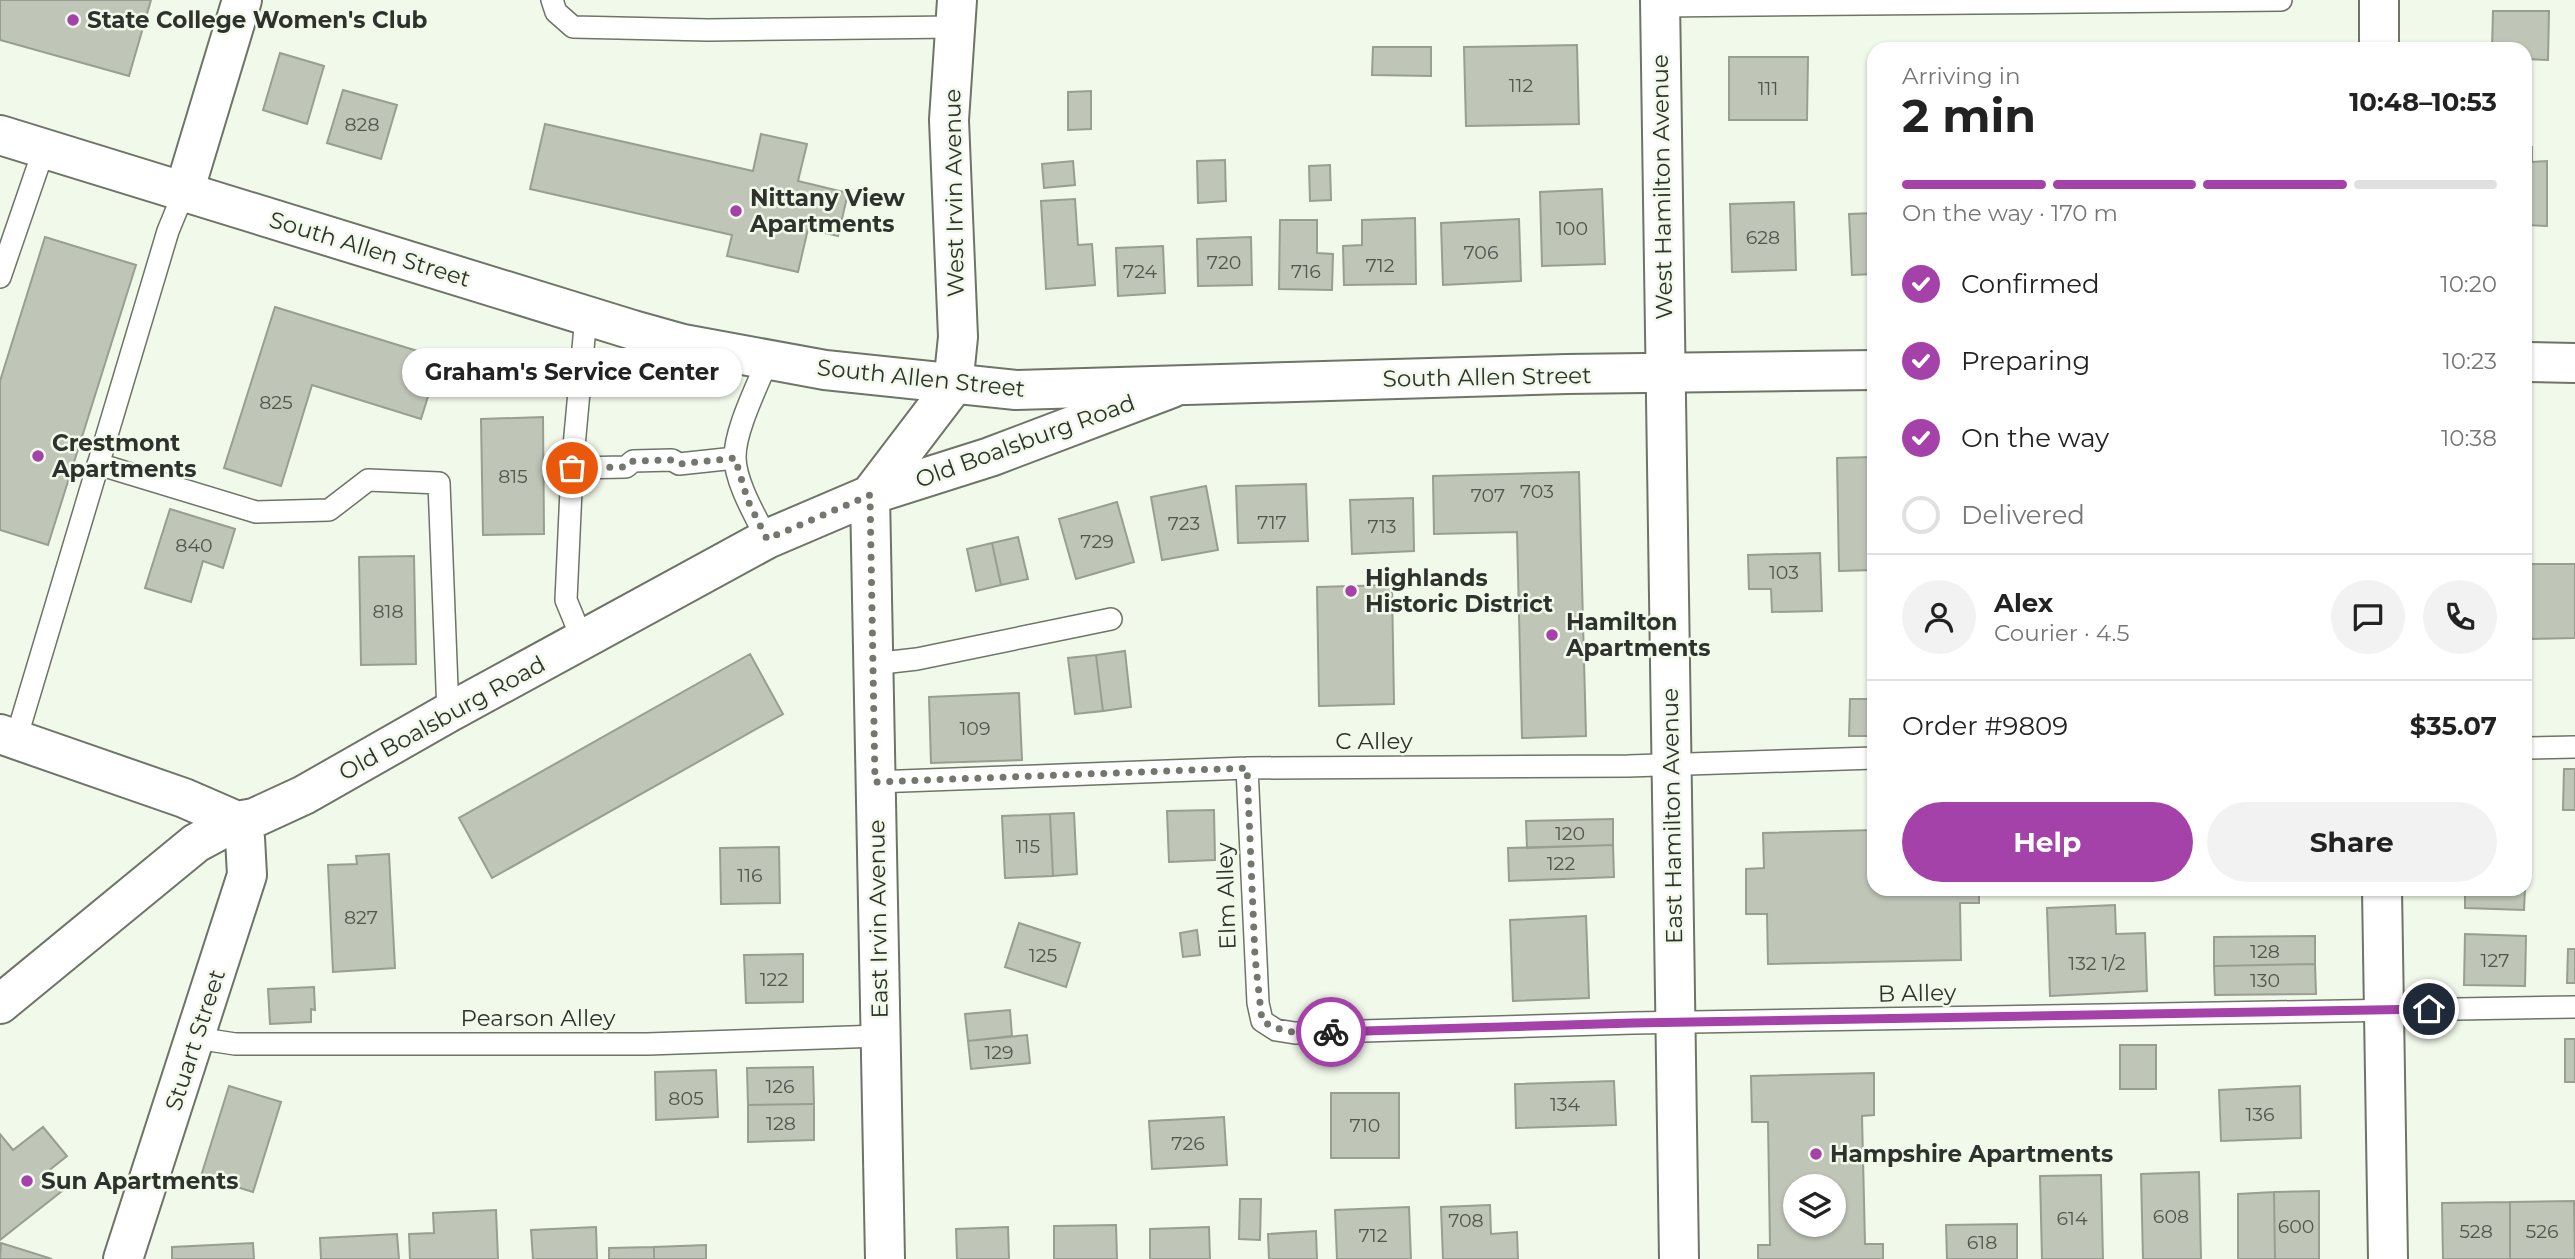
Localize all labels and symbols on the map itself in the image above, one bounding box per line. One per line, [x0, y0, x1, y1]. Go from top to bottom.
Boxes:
place label: State College Women's Club [87, 6, 427, 34]
marker: State College Women's Club [65, 12, 81, 28]
street label: West Hamilton Avenue [1646, 54, 1678, 320]
house number: 112 [1509, 74, 1533, 97]
house number: 111 [1758, 77, 1778, 100]
street label: West Irvin Avenue [938, 89, 970, 297]
house number: 828 [344, 113, 380, 136]
place label: Nittany View Apartments [749, 184, 905, 238]
marker: Nittany View Apartments [728, 203, 744, 219]
street label: South Allen Street [266, 205, 474, 293]
house number: 100 [1556, 217, 1588, 240]
house number: 628 [1746, 226, 1780, 249]
house number: 706 [1464, 241, 1498, 264]
house number: 720 [1207, 251, 1241, 274]
house number: 712 [1365, 254, 1395, 277]
house number: 724 [1123, 260, 1157, 283]
house number: 716 [1291, 260, 1321, 283]
callout: Graham's Service Center [402, 349, 742, 398]
street label: South Allen Street [816, 353, 1026, 403]
street label: South Allen Street [1382, 361, 1592, 393]
street label: Old Boalsburg Road [911, 388, 1139, 494]
house number: 825 [259, 391, 293, 414]
place label: Crestmont Apartments [51, 429, 197, 483]
pin [542, 438, 602, 498]
marker: Crestmont Apartments [30, 448, 46, 464]
house number: 815 [498, 465, 528, 488]
house number: 703 [1520, 480, 1554, 503]
house number: 707 [1471, 484, 1505, 507]
house number: 717 [1257, 511, 1287, 534]
house number: 723 [1168, 512, 1200, 535]
house number: 713 [1368, 515, 1396, 538]
house number: 729 [1080, 530, 1114, 553]
house number: 840 [175, 534, 213, 557]
house number: 103 [1769, 561, 1799, 584]
place label: Highlands Historic District [1365, 564, 1553, 618]
marker: Highlands Historic District [1343, 583, 1359, 599]
house number: 818 [372, 600, 404, 623]
place label: Hamilton Apartments [1565, 608, 1711, 662]
marker: Hamilton Apartments [1544, 627, 1560, 643]
street label: Old Boalsburg Road [334, 650, 550, 786]
street label: East Hamilton Avenue [1656, 688, 1688, 944]
house number: 109 [959, 717, 991, 740]
street label: C Alley [1335, 727, 1413, 755]
street label: East Irvin Avenue [862, 819, 894, 1019]
house number: 120 [1555, 822, 1585, 845]
house number: 115 [1016, 835, 1040, 858]
street label: Elm Alley [1210, 841, 1242, 950]
house number: 122 [1547, 852, 1575, 875]
house number: 116 [737, 864, 763, 887]
house number: 827 [344, 906, 378, 929]
house number: 128 [2250, 940, 2280, 963]
house number: 125 [1029, 944, 1057, 967]
house number: 127 [2481, 949, 2509, 972]
house number: 132 1/2 [2068, 952, 2126, 975]
street label: Stuart Street [159, 966, 231, 1114]
house number: 122 [760, 968, 788, 991]
house number: 130 [2250, 969, 2280, 992]
street label: B Alley [1878, 978, 1957, 1008]
pin [2399, 979, 2459, 1039]
courier [1296, 997, 1366, 1067]
street label: Pearson Alley [461, 1004, 616, 1032]
house number: 129 [984, 1041, 1014, 1064]
house number: 126 [765, 1075, 795, 1098]
house number: 805 [668, 1087, 704, 1110]
house number: 134 [1550, 1093, 1581, 1116]
house number: 136 [2245, 1103, 2275, 1126]
house number: 128 [766, 1112, 796, 1135]
house number: 710 [1350, 1114, 1380, 1137]
house number: 726 [1171, 1132, 1205, 1155]
place label: Hampshire Apartments [1830, 1140, 2113, 1168]
marker: Hampshire Apartments [1808, 1146, 1824, 1162]
place label: Sun Apartments [41, 1167, 238, 1195]
marker: Sun Apartments [19, 1173, 35, 1189]
house number: 608 [2153, 1205, 2189, 1228]
house number: 614 [2057, 1207, 2088, 1230]
house number: 708 [1448, 1209, 1484, 1232]
house number: 600 [2278, 1215, 2314, 1238]
house number: 528 [2459, 1220, 2493, 1243]
house number: 526 [2526, 1220, 2558, 1243]
house number: 712 [1358, 1224, 1388, 1247]
house number: 618 [1967, 1231, 1997, 1254]

